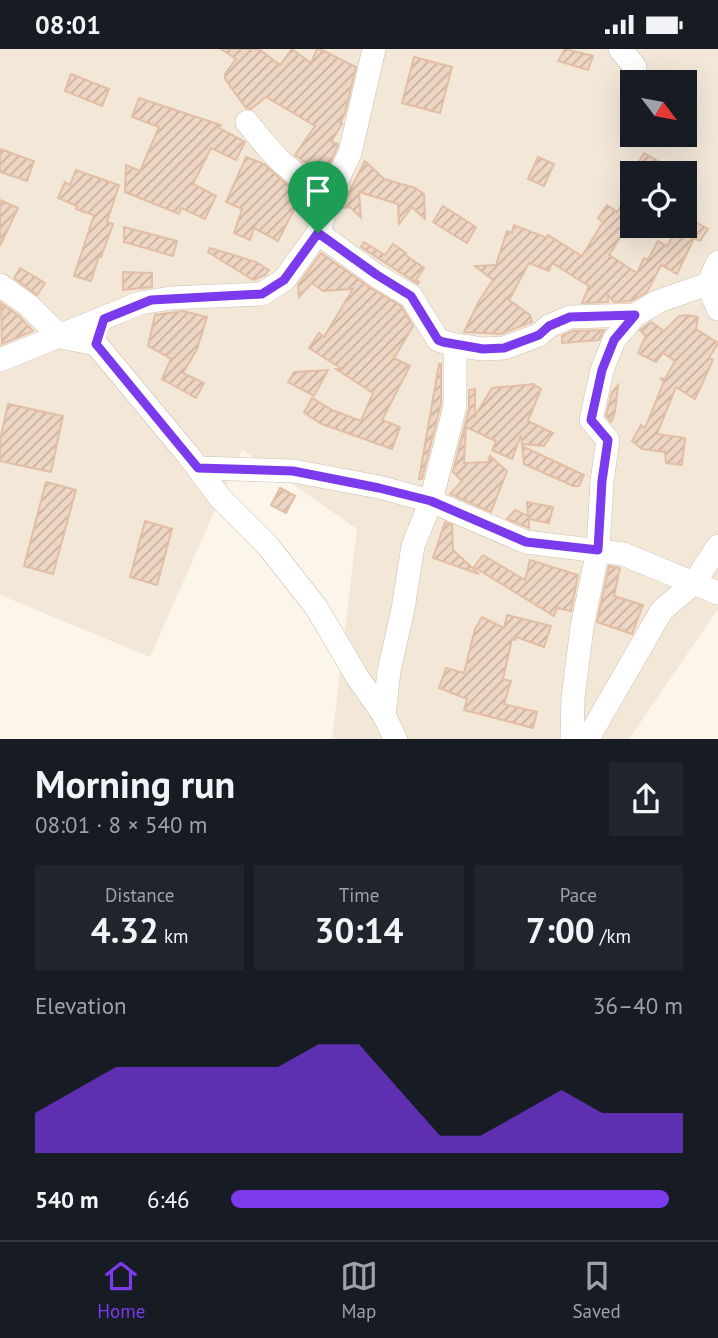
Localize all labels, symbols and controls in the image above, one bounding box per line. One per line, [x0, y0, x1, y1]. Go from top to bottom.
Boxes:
text: 08:01 [35, 8, 101, 41]
north arrow [620, 70, 696, 147]
map controls [620, 70, 697, 238]
pin [288, 161, 348, 233]
button: locate [620, 161, 697, 238]
icon: arrive [299, 172, 337, 210]
text: Morning run [35, 759, 235, 808]
button: share [609, 762, 683, 836]
text: 08:01 · 8 × 540 m [35, 810, 207, 839]
text: Distance [105, 883, 174, 907]
text: Time [339, 883, 379, 907]
text: Pace [560, 883, 597, 907]
text: 4.32 [91, 907, 159, 953]
text: 30:14 [315, 907, 403, 953]
text: 7:00 [526, 907, 595, 953]
text: km [159, 924, 189, 948]
text: /km [595, 924, 631, 948]
text: Elevation [35, 991, 127, 1020]
text: 36–40 m [593, 991, 683, 1020]
text: 540 m [35, 1185, 98, 1214]
text: 6:46 [147, 1185, 190, 1214]
tab: Home [97, 1257, 145, 1323]
tab: Map [340, 1257, 378, 1323]
tab: Saved [572, 1257, 621, 1323]

